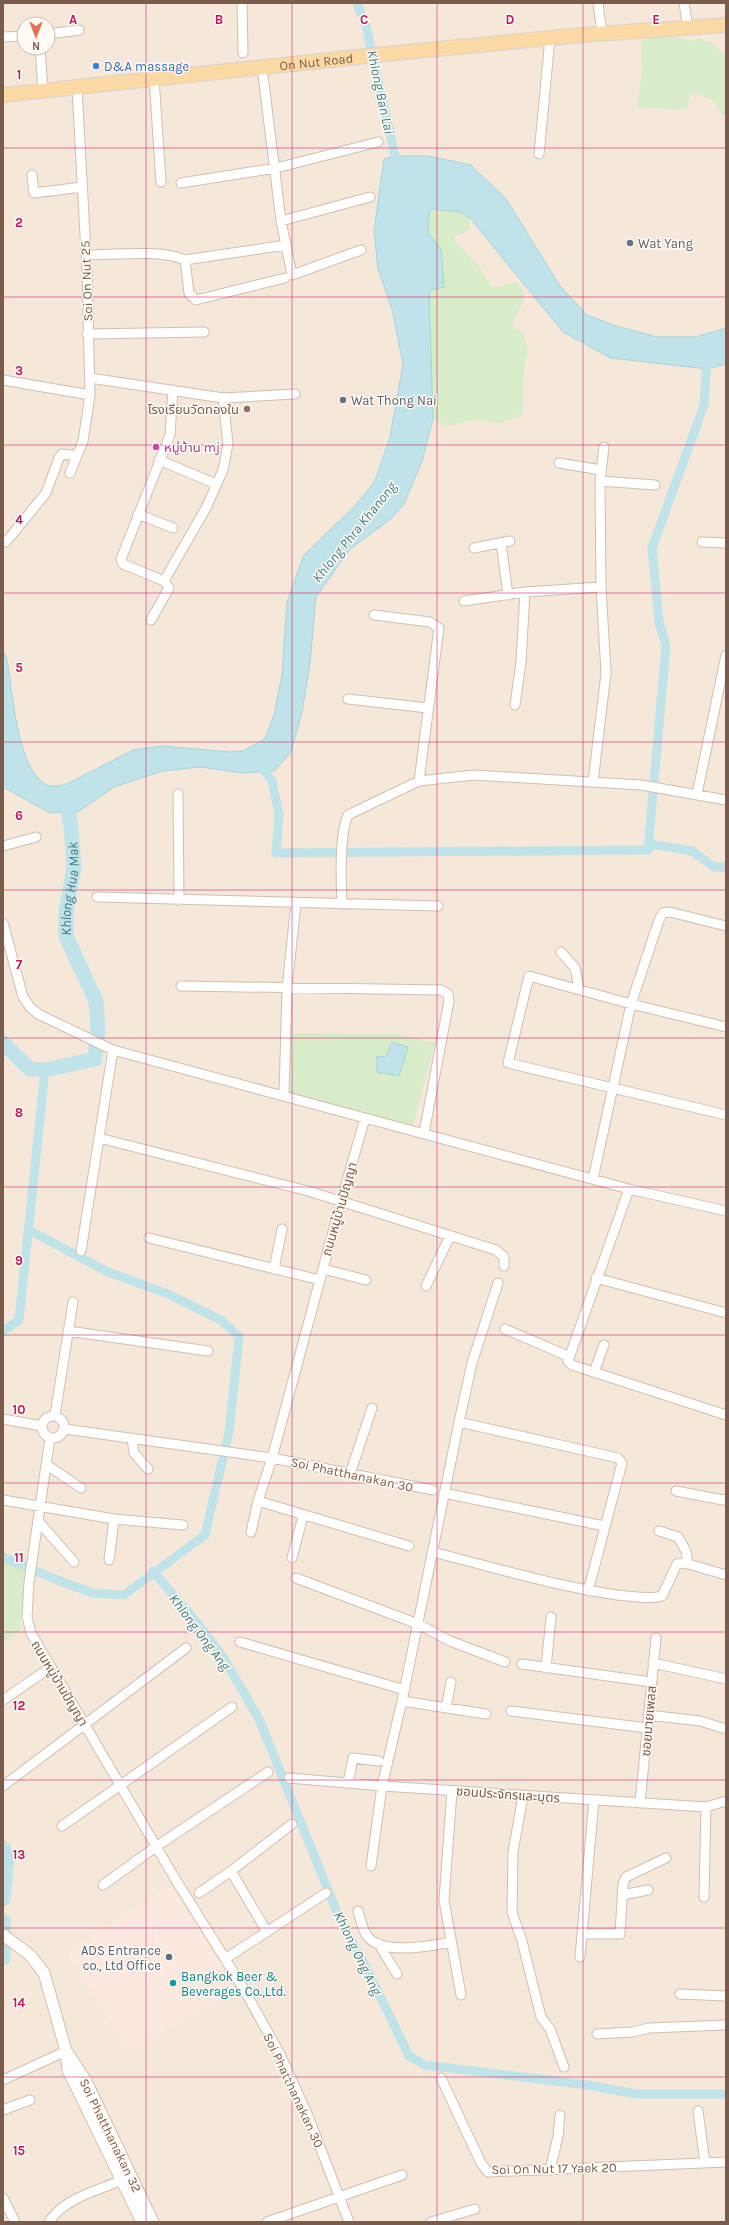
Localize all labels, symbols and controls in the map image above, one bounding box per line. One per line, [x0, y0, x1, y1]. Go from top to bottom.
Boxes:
text: A [69, 12, 77, 27]
text: B [215, 12, 223, 27]
text: C [360, 12, 368, 27]
text: D [506, 12, 515, 27]
text: E [652, 12, 660, 27]
north arrow [16, 16, 56, 56]
text: N [32, 39, 40, 52]
water label: Khlong Ban Lai [363, 48, 398, 136]
street label: On Nut Road [279, 51, 354, 73]
place label: D&A massage [104, 59, 190, 74]
marker: D&A massage [91, 61, 101, 71]
text: 1 [17, 67, 21, 82]
text: 2 [15, 215, 23, 230]
place label: Wat Yang [638, 236, 694, 251]
marker: Wat Yang [625, 238, 635, 248]
street label: Soi On Nut 25 [78, 240, 95, 322]
text: 3 [15, 363, 23, 378]
place label: Wat Thong Nai [351, 393, 437, 408]
marker: Wat Thong Nai [338, 395, 348, 405]
place label: โรงเรียนวัดทองใน [148, 402, 239, 417]
marker: โรงเรียนวัดทองใน [242, 404, 252, 414]
place label: หมู่บ้าน mj [164, 440, 220, 455]
marker: หมู่บ้าน mj [151, 442, 161, 452]
water label: Khlong Phra Khanong [309, 478, 401, 586]
text: 4 [15, 512, 23, 527]
text: 5 [15, 660, 23, 675]
text: 6 [15, 808, 23, 823]
water label: Khlong Hua Mak [58, 841, 83, 936]
text: 7 [16, 957, 23, 972]
text: 8 [15, 1105, 23, 1120]
street label: ถนนหมู่บ้านปัญญา [319, 1160, 360, 1258]
text: 9 [15, 1253, 23, 1268]
text: 10 [13, 1402, 25, 1417]
street label: Soi Phatthanakan 30 [289, 1454, 415, 1495]
text: 11 [14, 1550, 24, 1565]
water label: Khlong Ong Ang [165, 1591, 234, 1675]
street label: ถนนหมู่บ้านปัญญา [28, 1638, 91, 1729]
street label: ซอยมายเพลส [638, 1685, 659, 1757]
text: 12 [13, 1698, 25, 1713]
street label: ซอนประจักรและบุตร [456, 1783, 560, 1806]
text: 13 [13, 1847, 25, 1862]
water label: Khlong Ong Ang [330, 1909, 386, 1999]
place label: ADS Entrance co., Ltd Office [81, 1943, 161, 1973]
marker: ADS Entrance co., Ltd Office [164, 1952, 174, 1962]
place label: Bangkok Beer & Beverages Co.,Ltd. [181, 1969, 286, 1999]
marker: Bangkok Beer & Beverages Co.,Ltd. [168, 1978, 178, 1988]
text: 14 [13, 1995, 25, 2010]
street label: Soi Phatthanakan 30 [260, 2031, 327, 2150]
street label: Soi Phatthanakan 32 [77, 2076, 145, 2194]
text: 15 [13, 2143, 26, 2158]
street label: Soi On Nut 17 Yaek 20 [491, 2160, 617, 2177]

